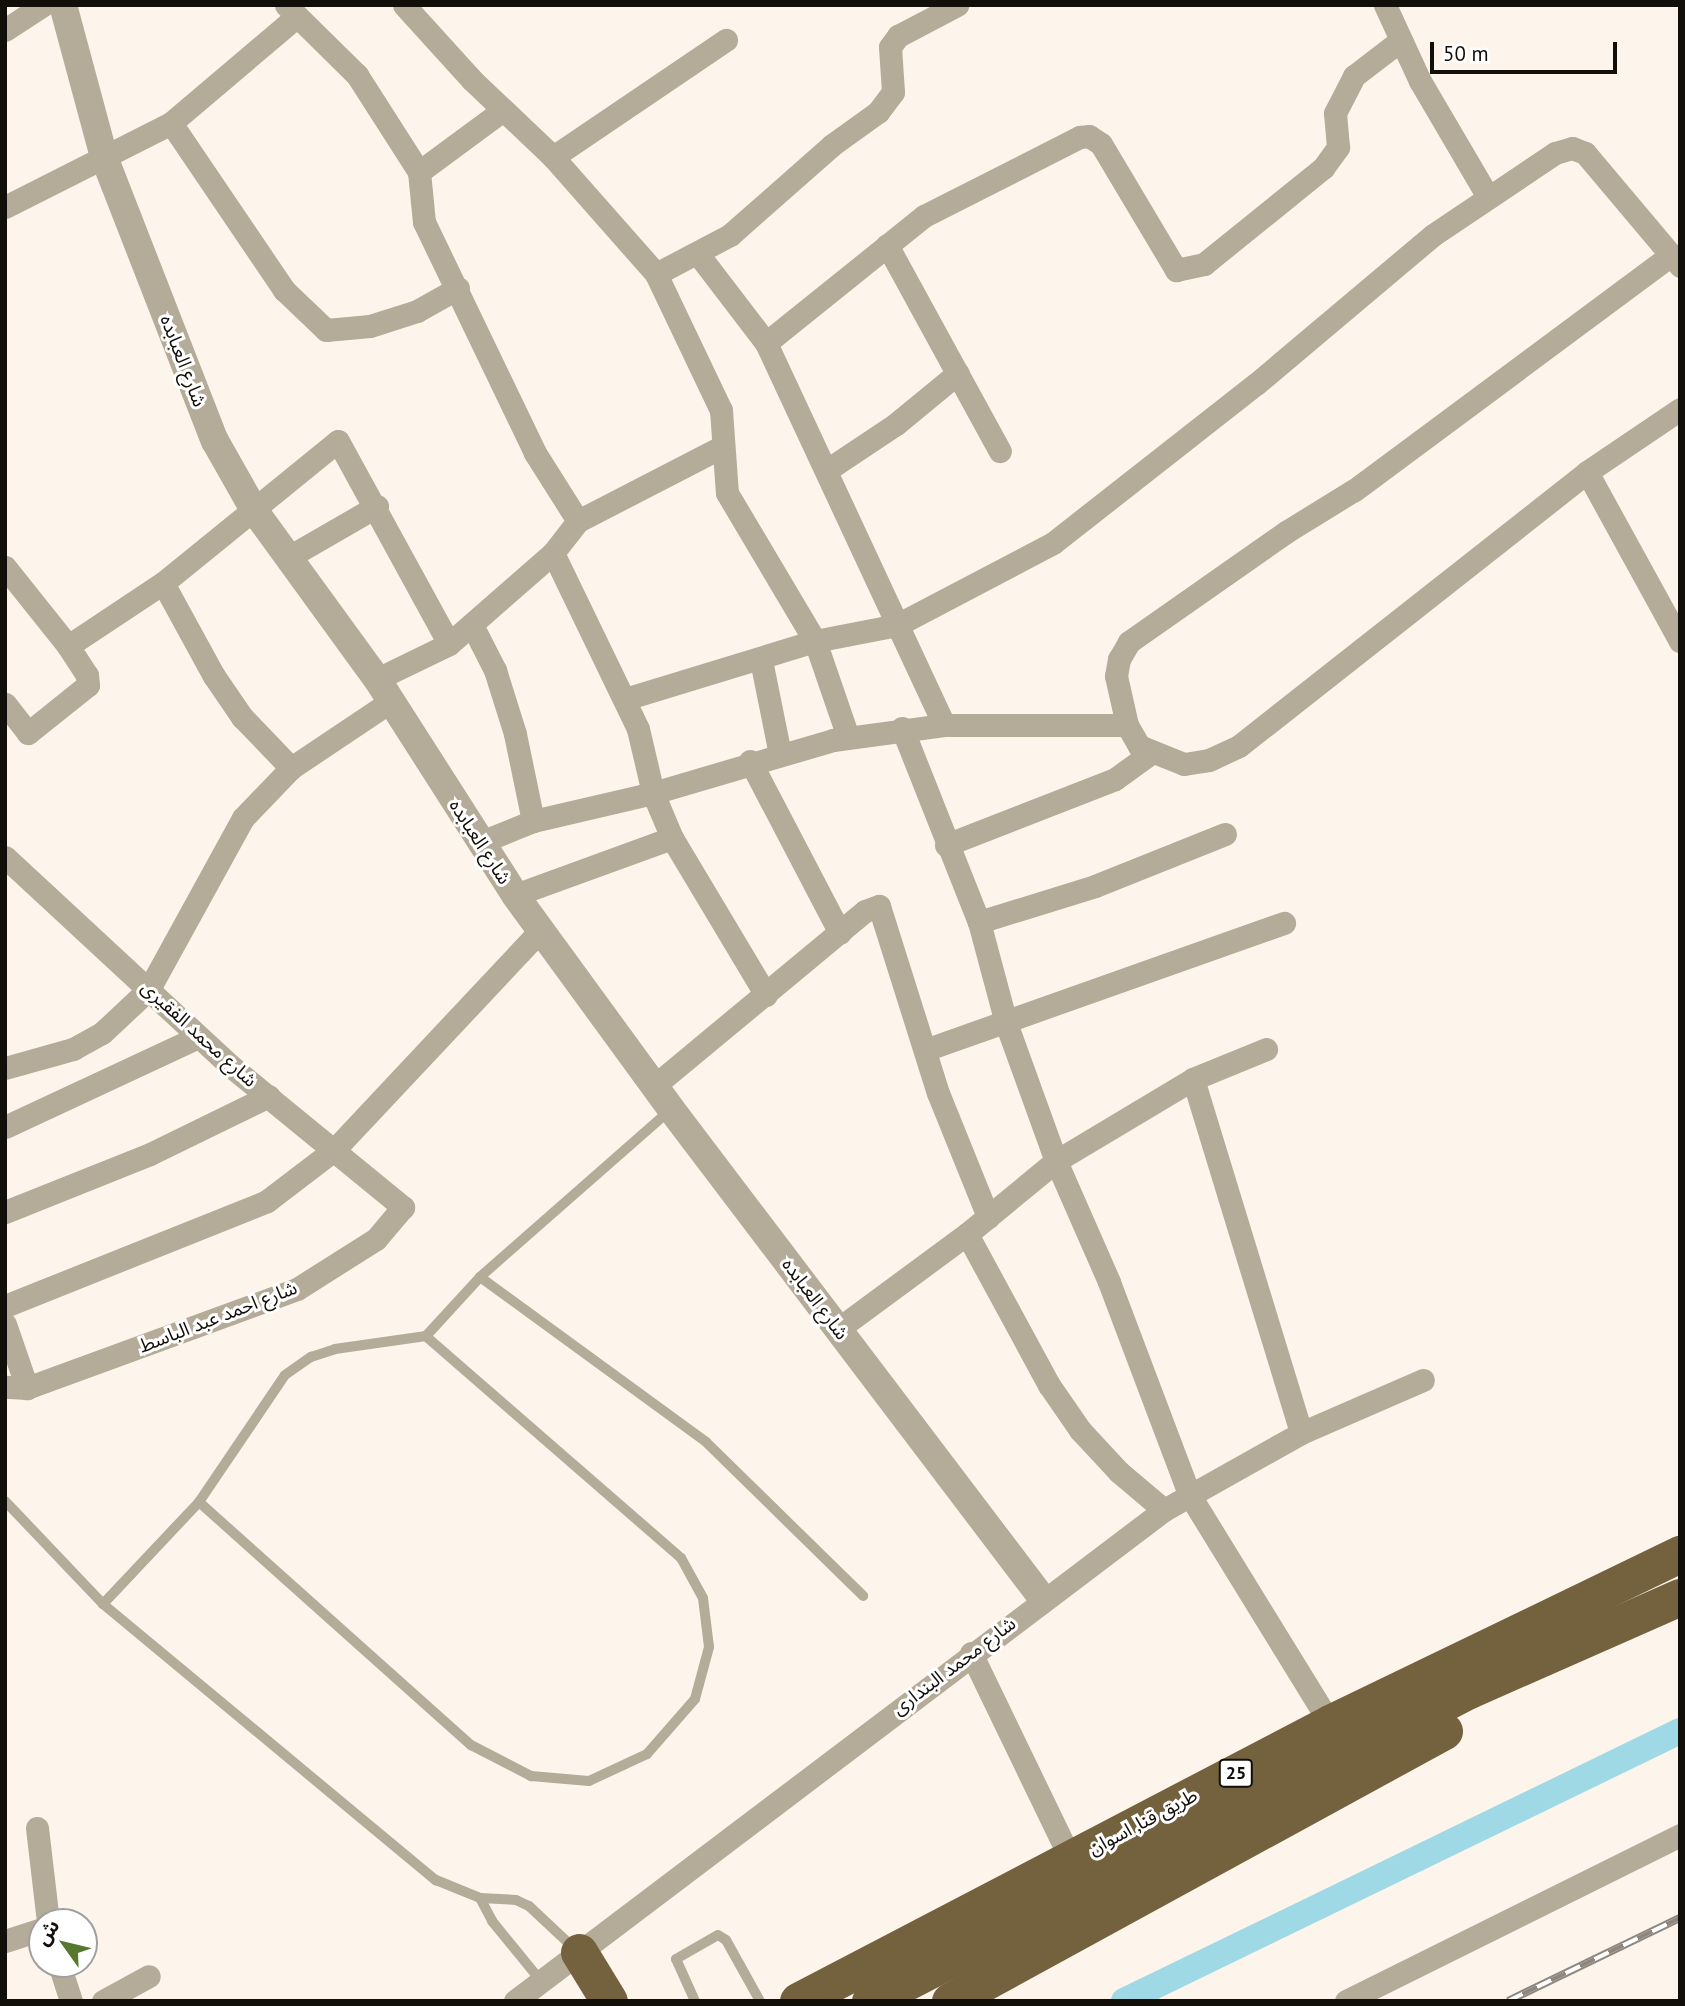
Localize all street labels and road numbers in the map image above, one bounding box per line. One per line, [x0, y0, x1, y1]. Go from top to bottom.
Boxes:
street label: شارع العبابده [155, 312, 211, 410]
street label: شارع العبابده [444, 795, 516, 889]
street label: شارع محمد الفقيرى [137, 976, 261, 1092]
street label: شارع العبابده [777, 1254, 853, 1344]
street label: شارع احمد عبد الباسط [136, 1276, 300, 1358]
street label: شارع محمد البندارى [888, 1612, 1020, 1720]
road number: 25 [1218, 1758, 1254, 1788]
street label: طريق قنا, اسوان [1084, 1783, 1202, 1861]

